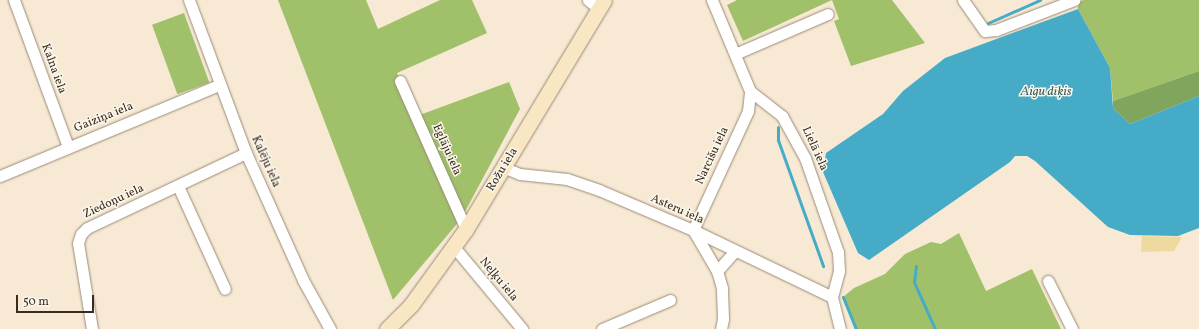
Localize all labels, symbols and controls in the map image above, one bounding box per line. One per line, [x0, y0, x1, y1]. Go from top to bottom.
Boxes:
street label: Kalna iela [37, 42, 69, 96]
water label: Aigu dīķis [1021, 84, 1071, 100]
street label: Gaiziņa iela [72, 100, 136, 136]
street label: Eglāju iela [428, 122, 464, 178]
street label: Narcišu iela [693, 125, 733, 187]
street label: Lielā iela [798, 125, 830, 173]
street label: Kalēju iela [247, 134, 283, 190]
street label: Rožu iela [484, 146, 522, 194]
street label: Ziedoņu iela [81, 182, 147, 222]
street label: Asteru iela [648, 192, 706, 228]
street label: Neļķu iela [476, 255, 520, 305]
scale bar [18, 287, 96, 313]
text: 50 m [23, 294, 49, 310]

